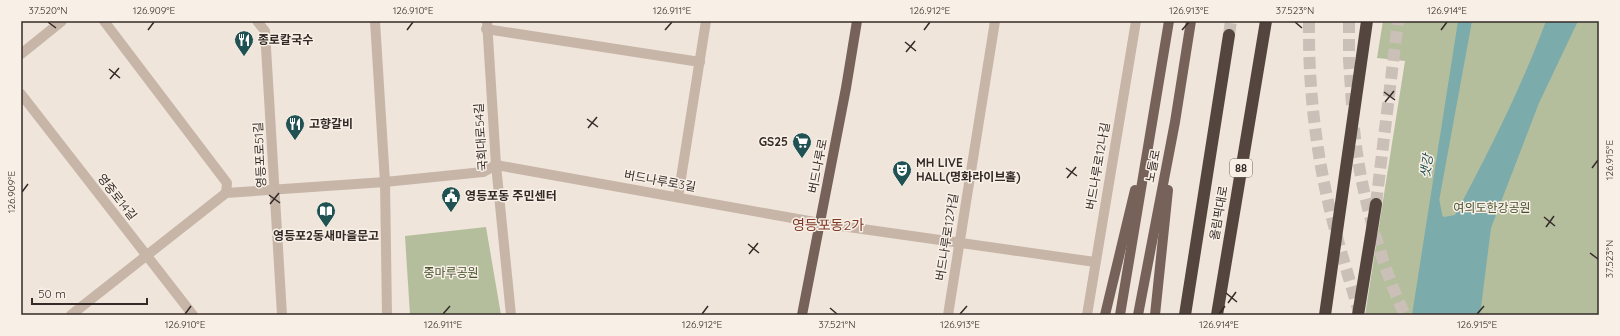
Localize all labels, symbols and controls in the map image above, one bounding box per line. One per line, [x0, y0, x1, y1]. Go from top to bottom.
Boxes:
text: 37.520°N [28, 4, 68, 17]
text: 126.909°E [133, 4, 176, 17]
text: 126.910°E [393, 4, 434, 17]
text: 126.911°E [653, 4, 692, 17]
text: 126.912°E [910, 4, 950, 17]
text: 126.913°E [1169, 4, 1209, 17]
text: 37.523°N [1276, 4, 1314, 17]
text: 126.914°E [1427, 4, 1467, 17]
restaurant icon: 종로칼국수 [233, 29, 255, 57]
place label: 종로칼국수 [258, 32, 313, 47]
street label: 국회대로54길 [471, 103, 490, 172]
restaurant icon: 고향갈비 [284, 113, 306, 141]
place label: 고향갈비 [309, 116, 353, 131]
street label: 버드나루로12나길 [1082, 121, 1113, 211]
street label: 영등포로51길 [250, 122, 269, 188]
supermarket icon: GS25 [791, 131, 813, 159]
place label: GS25 [759, 134, 788, 149]
street label: 버드나루로 [805, 137, 830, 194]
text: 126.915°E [1603, 140, 1616, 180]
street label: 노들로 [1142, 148, 1163, 184]
water label: 샛강 [1416, 151, 1436, 179]
place label: MH LIVE HALL(명화라이브홀) [916, 155, 1021, 184]
theatre icon: MH LIVE HALL(명화라이브홀) [891, 159, 913, 187]
road number: 88 [1230, 159, 1252, 177]
street label: 버드나루로3길 [623, 167, 697, 194]
text: 126.909°E [5, 170, 18, 213]
street label: 영중로14길 [95, 171, 140, 223]
street label: 올림픽대로 [1206, 184, 1231, 241]
public building icon: 영등포동 주민센터 [440, 185, 462, 213]
place label: 영등포동 주민센터 [465, 188, 557, 203]
street label: 버드나루로12가길 [932, 192, 961, 282]
library icon: 영등포2동새마을문고 [315, 200, 337, 228]
park label: 여의도한강공원 [1453, 200, 1531, 215]
district label: 영등포동2가 [792, 216, 864, 234]
place label: 영등포2동새마을문고 [273, 228, 379, 243]
text: 37.523°N [1603, 240, 1616, 278]
park label: 중마루공원 [423, 265, 479, 280]
scale bar [32, 280, 147, 306]
text: 50 m [38, 286, 66, 301]
text: 126.910°E [165, 318, 206, 331]
text: 126.911°E [424, 318, 463, 331]
text: 126.912°E [682, 318, 722, 331]
text: 37.521°N [819, 318, 855, 331]
text: 126.913°E [940, 318, 980, 331]
text: 126.914°E [1199, 318, 1239, 331]
text: 126.915°E [1457, 318, 1497, 331]

